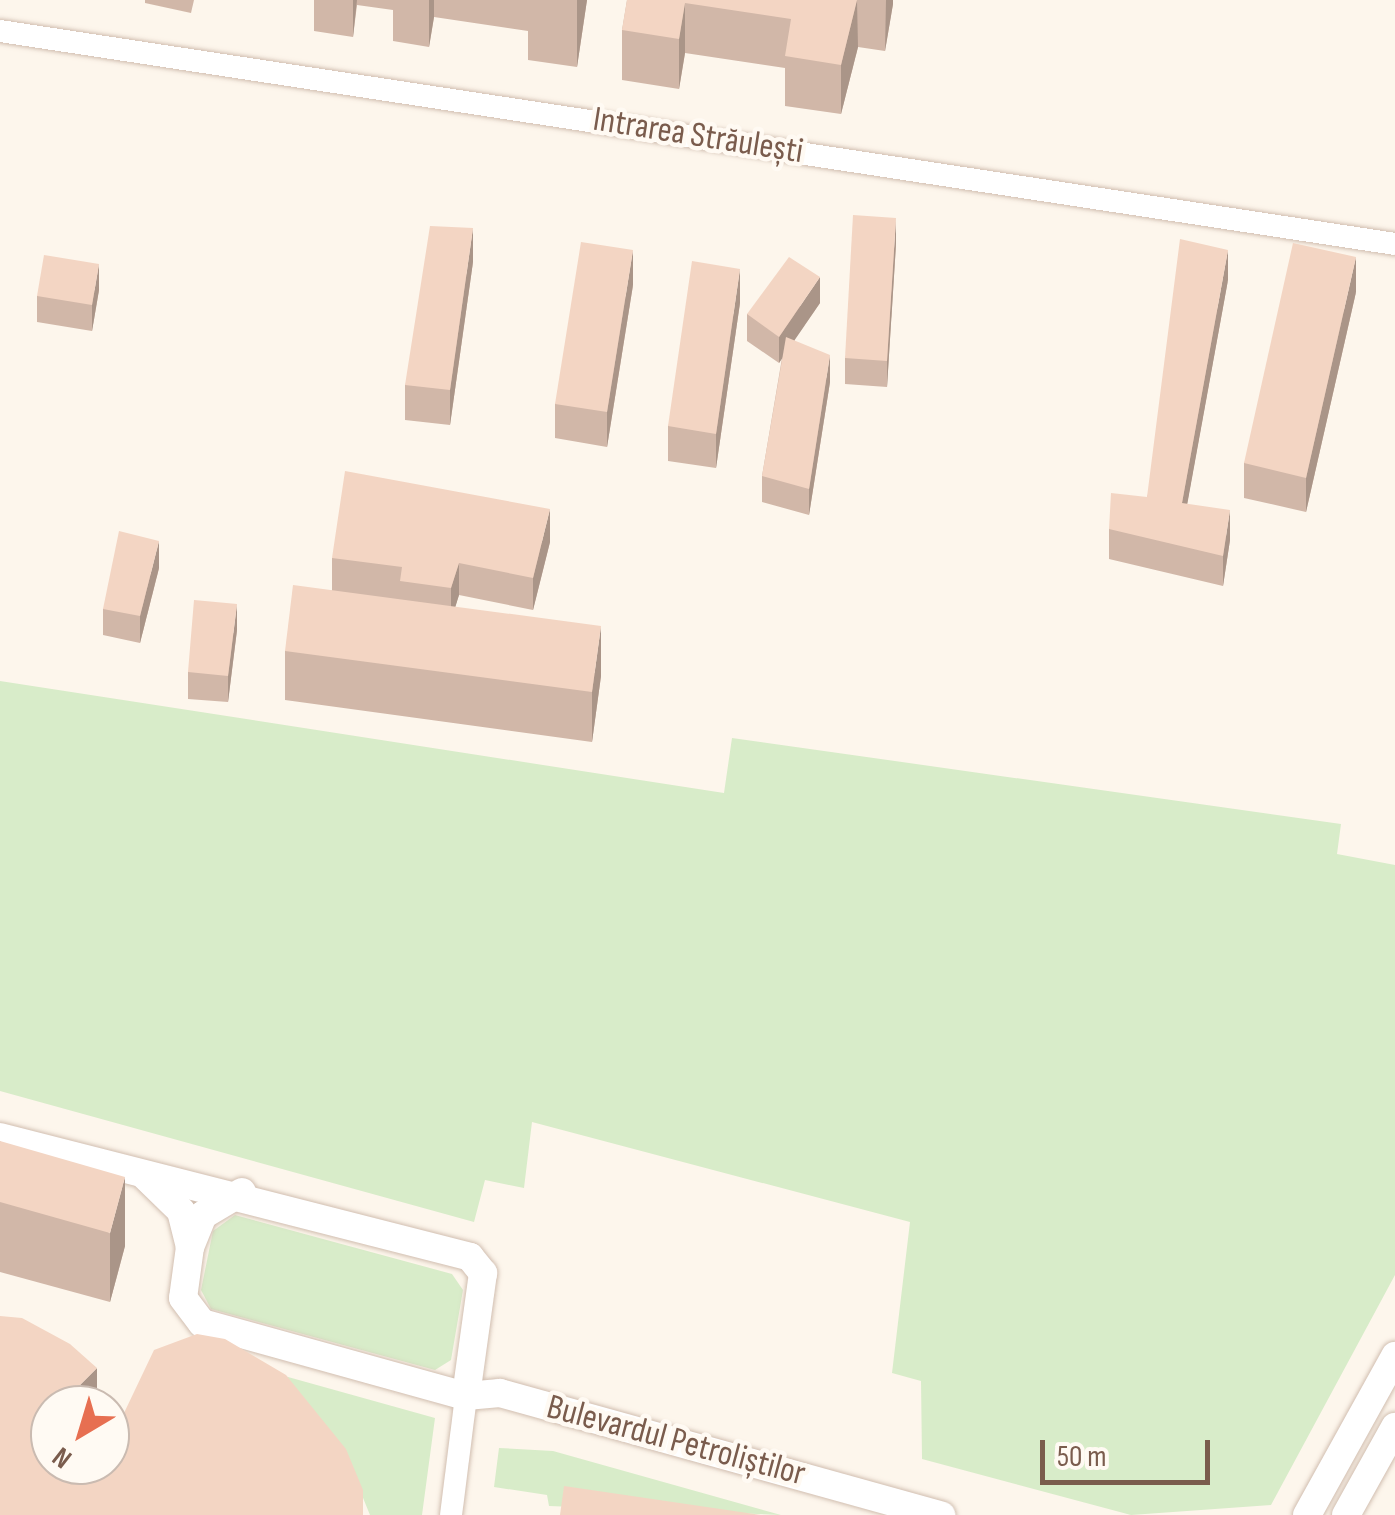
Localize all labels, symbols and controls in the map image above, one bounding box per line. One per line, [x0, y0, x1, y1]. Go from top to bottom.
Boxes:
street label: Intrarea Străulești [590, 99, 806, 173]
north arrow [30, 1385, 130, 1485]
street label: Bulevardul Petroliștilor [542, 1386, 810, 1496]
scale bar [1045, 1420, 1215, 1482]
text: 50 m [1057, 1439, 1106, 1475]
text: N [46, 1440, 79, 1475]

